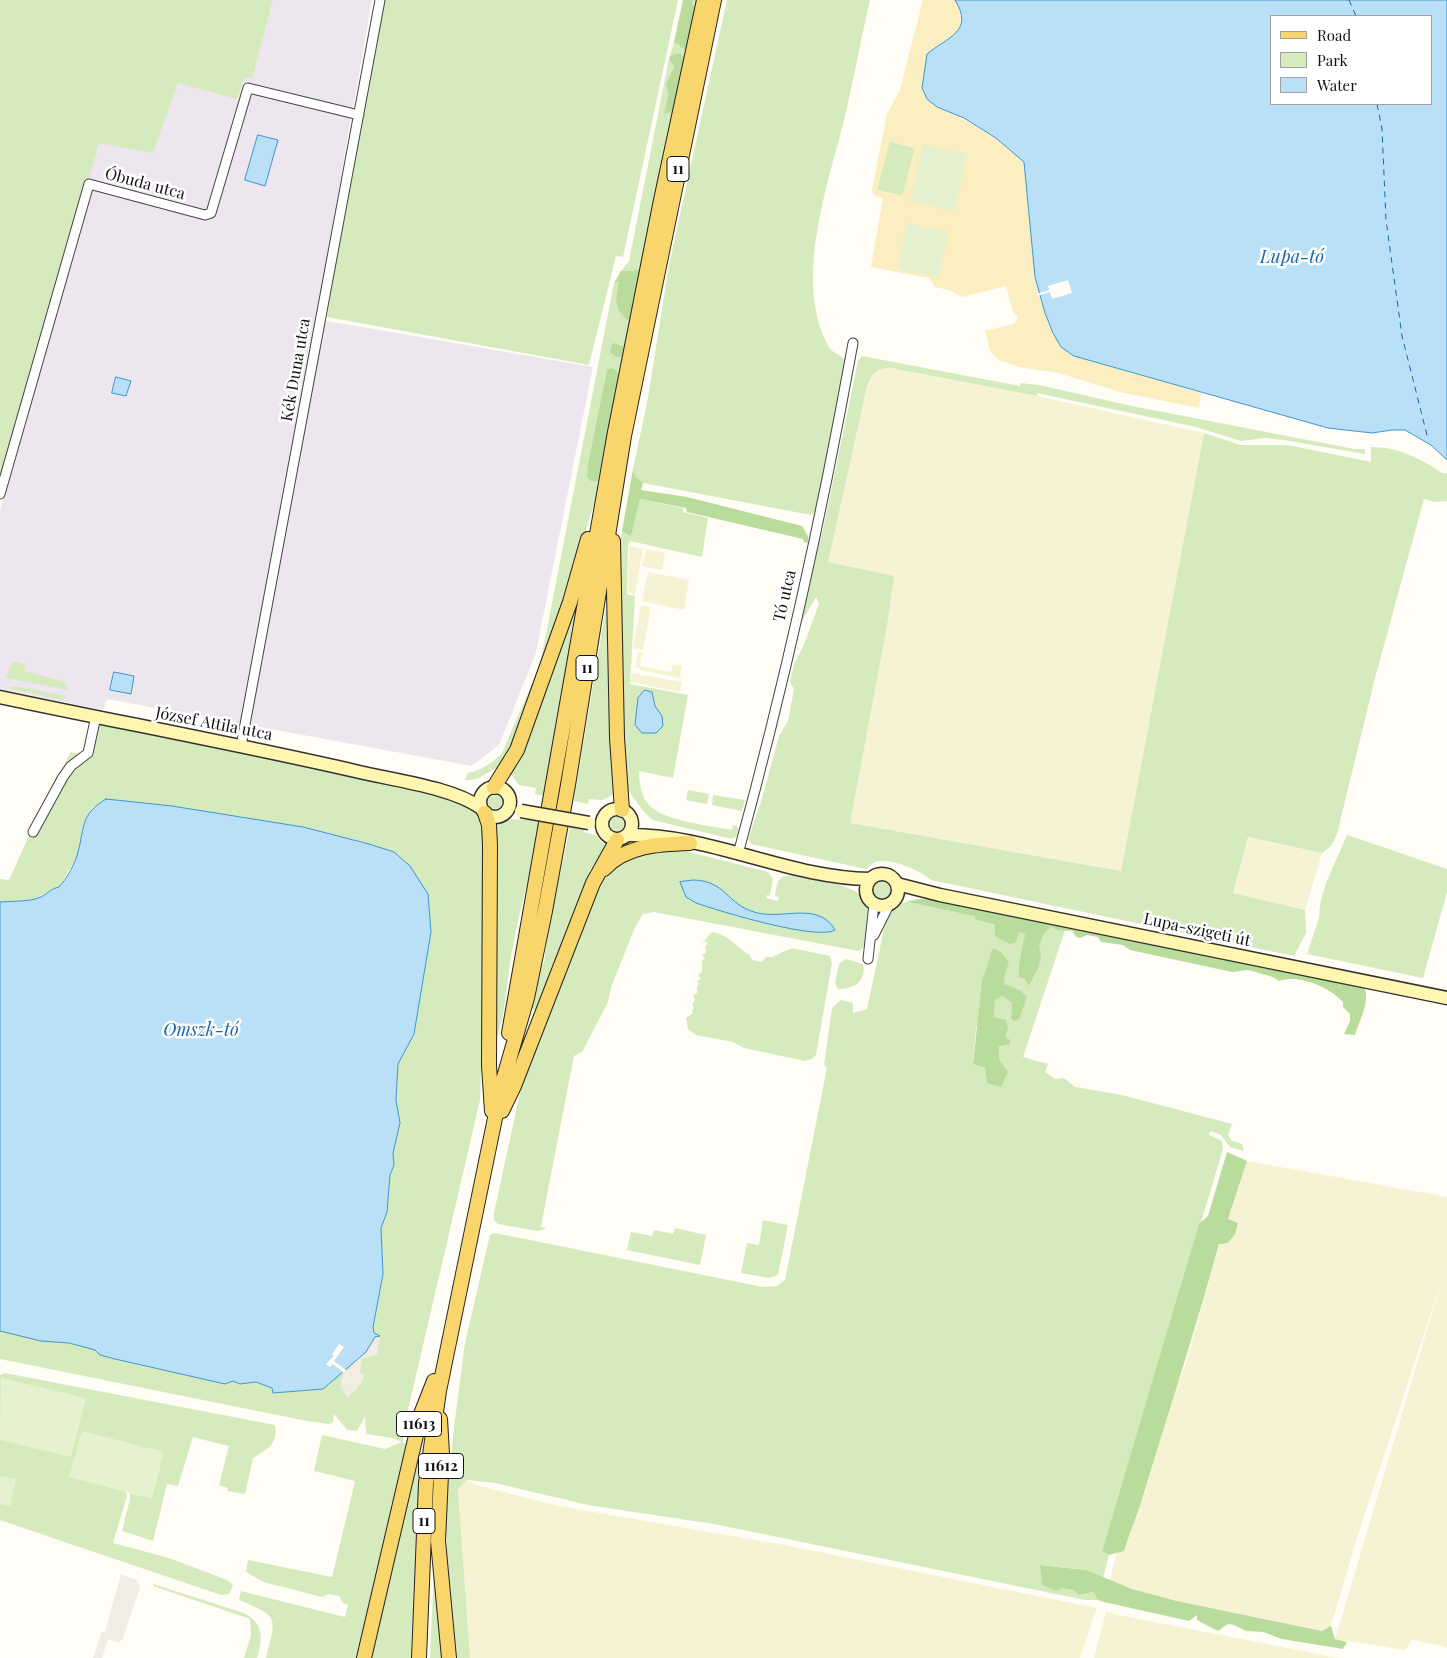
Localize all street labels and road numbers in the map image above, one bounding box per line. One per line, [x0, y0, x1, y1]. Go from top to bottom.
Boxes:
road number: 11 [667, 156, 689, 182]
street label: Óbuda utca [103, 164, 187, 204]
street label: Kék Duna utca [277, 317, 315, 423]
street label: Tó utca [770, 568, 800, 624]
road number: 11 [576, 656, 598, 680]
street label: József Attila utca [154, 703, 274, 745]
street label: Lupa-szigeti út [1142, 909, 1252, 951]
road number: 11613 [396, 1412, 442, 1436]
road number: 11612 [418, 1454, 464, 1478]
road number: 11 [413, 1508, 435, 1534]

